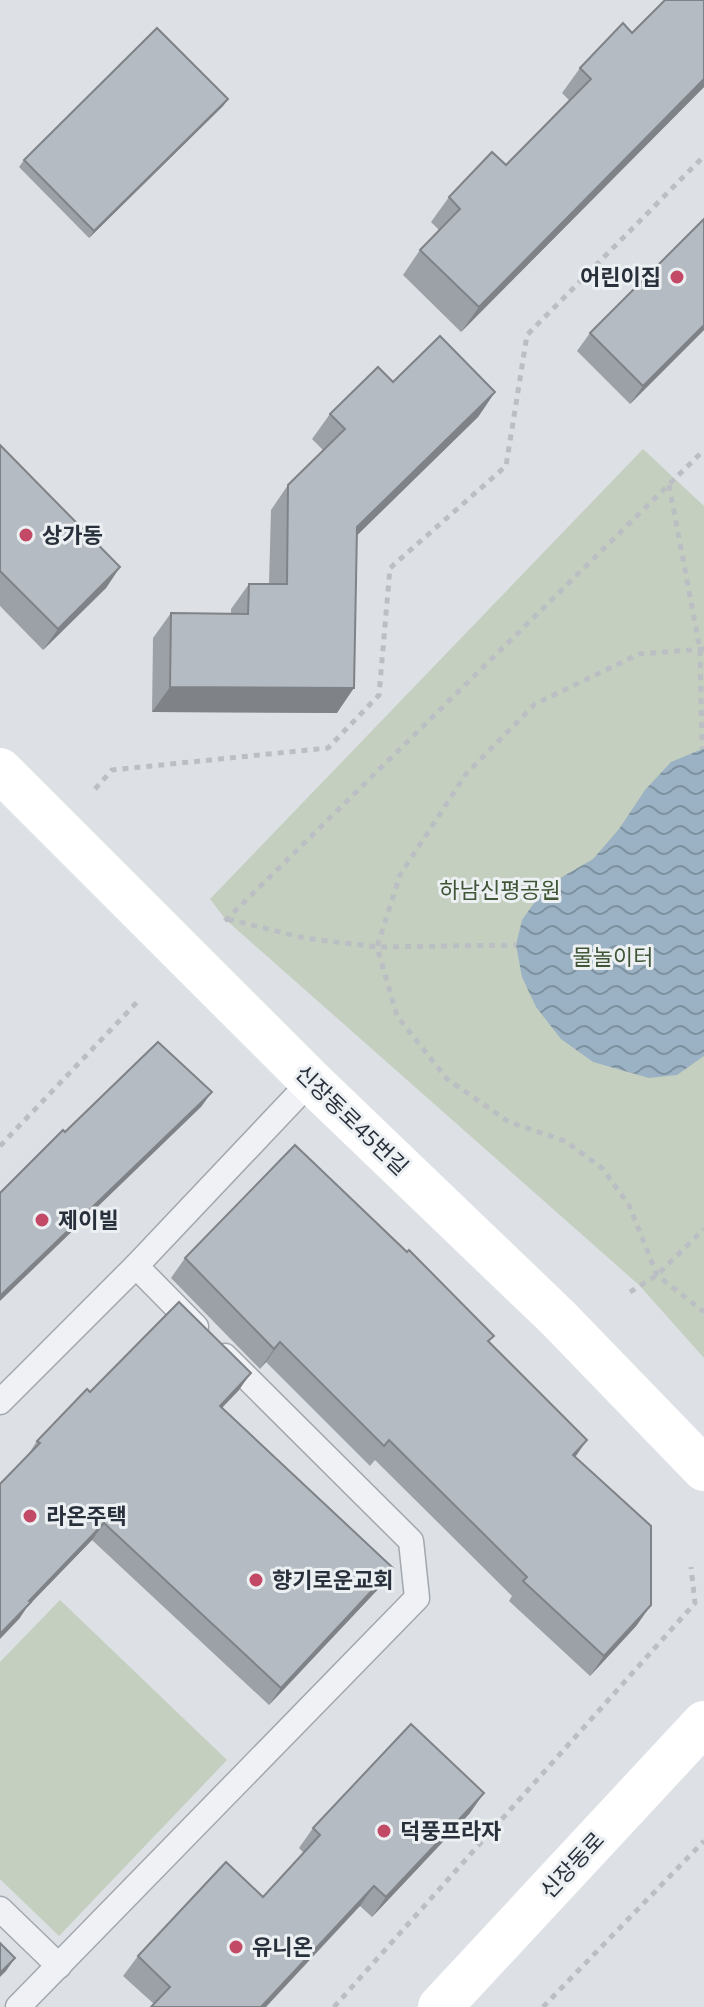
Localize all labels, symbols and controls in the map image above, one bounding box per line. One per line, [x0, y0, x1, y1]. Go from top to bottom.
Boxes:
place label: 어린이집 [580, 261, 661, 291]
marker: 어린이집 [668, 268, 686, 286]
place label: 상가동 [42, 519, 103, 549]
marker: 상가동 [17, 526, 35, 544]
park label: 하남신평공원 [439, 874, 561, 904]
park label: 물놀이터 [573, 941, 653, 971]
street label: 신장동로45번길 [290, 1058, 416, 1181]
place label: 제이빌 [58, 1204, 119, 1234]
marker: 제이빌 [33, 1211, 51, 1229]
place label: 라온주택 [46, 1500, 127, 1530]
marker: 라온주택 [21, 1507, 39, 1525]
place label: 향기로운교회 [272, 1564, 393, 1594]
marker: 향기로운교회 [247, 1571, 265, 1589]
place label: 덕풍프라자 [400, 1815, 501, 1845]
marker: 덕풍프라자 [375, 1822, 393, 1840]
street label: 신장동로 [533, 1824, 610, 1904]
place label: 유니온 [252, 1931, 313, 1961]
marker: 유니온 [227, 1938, 245, 1956]

